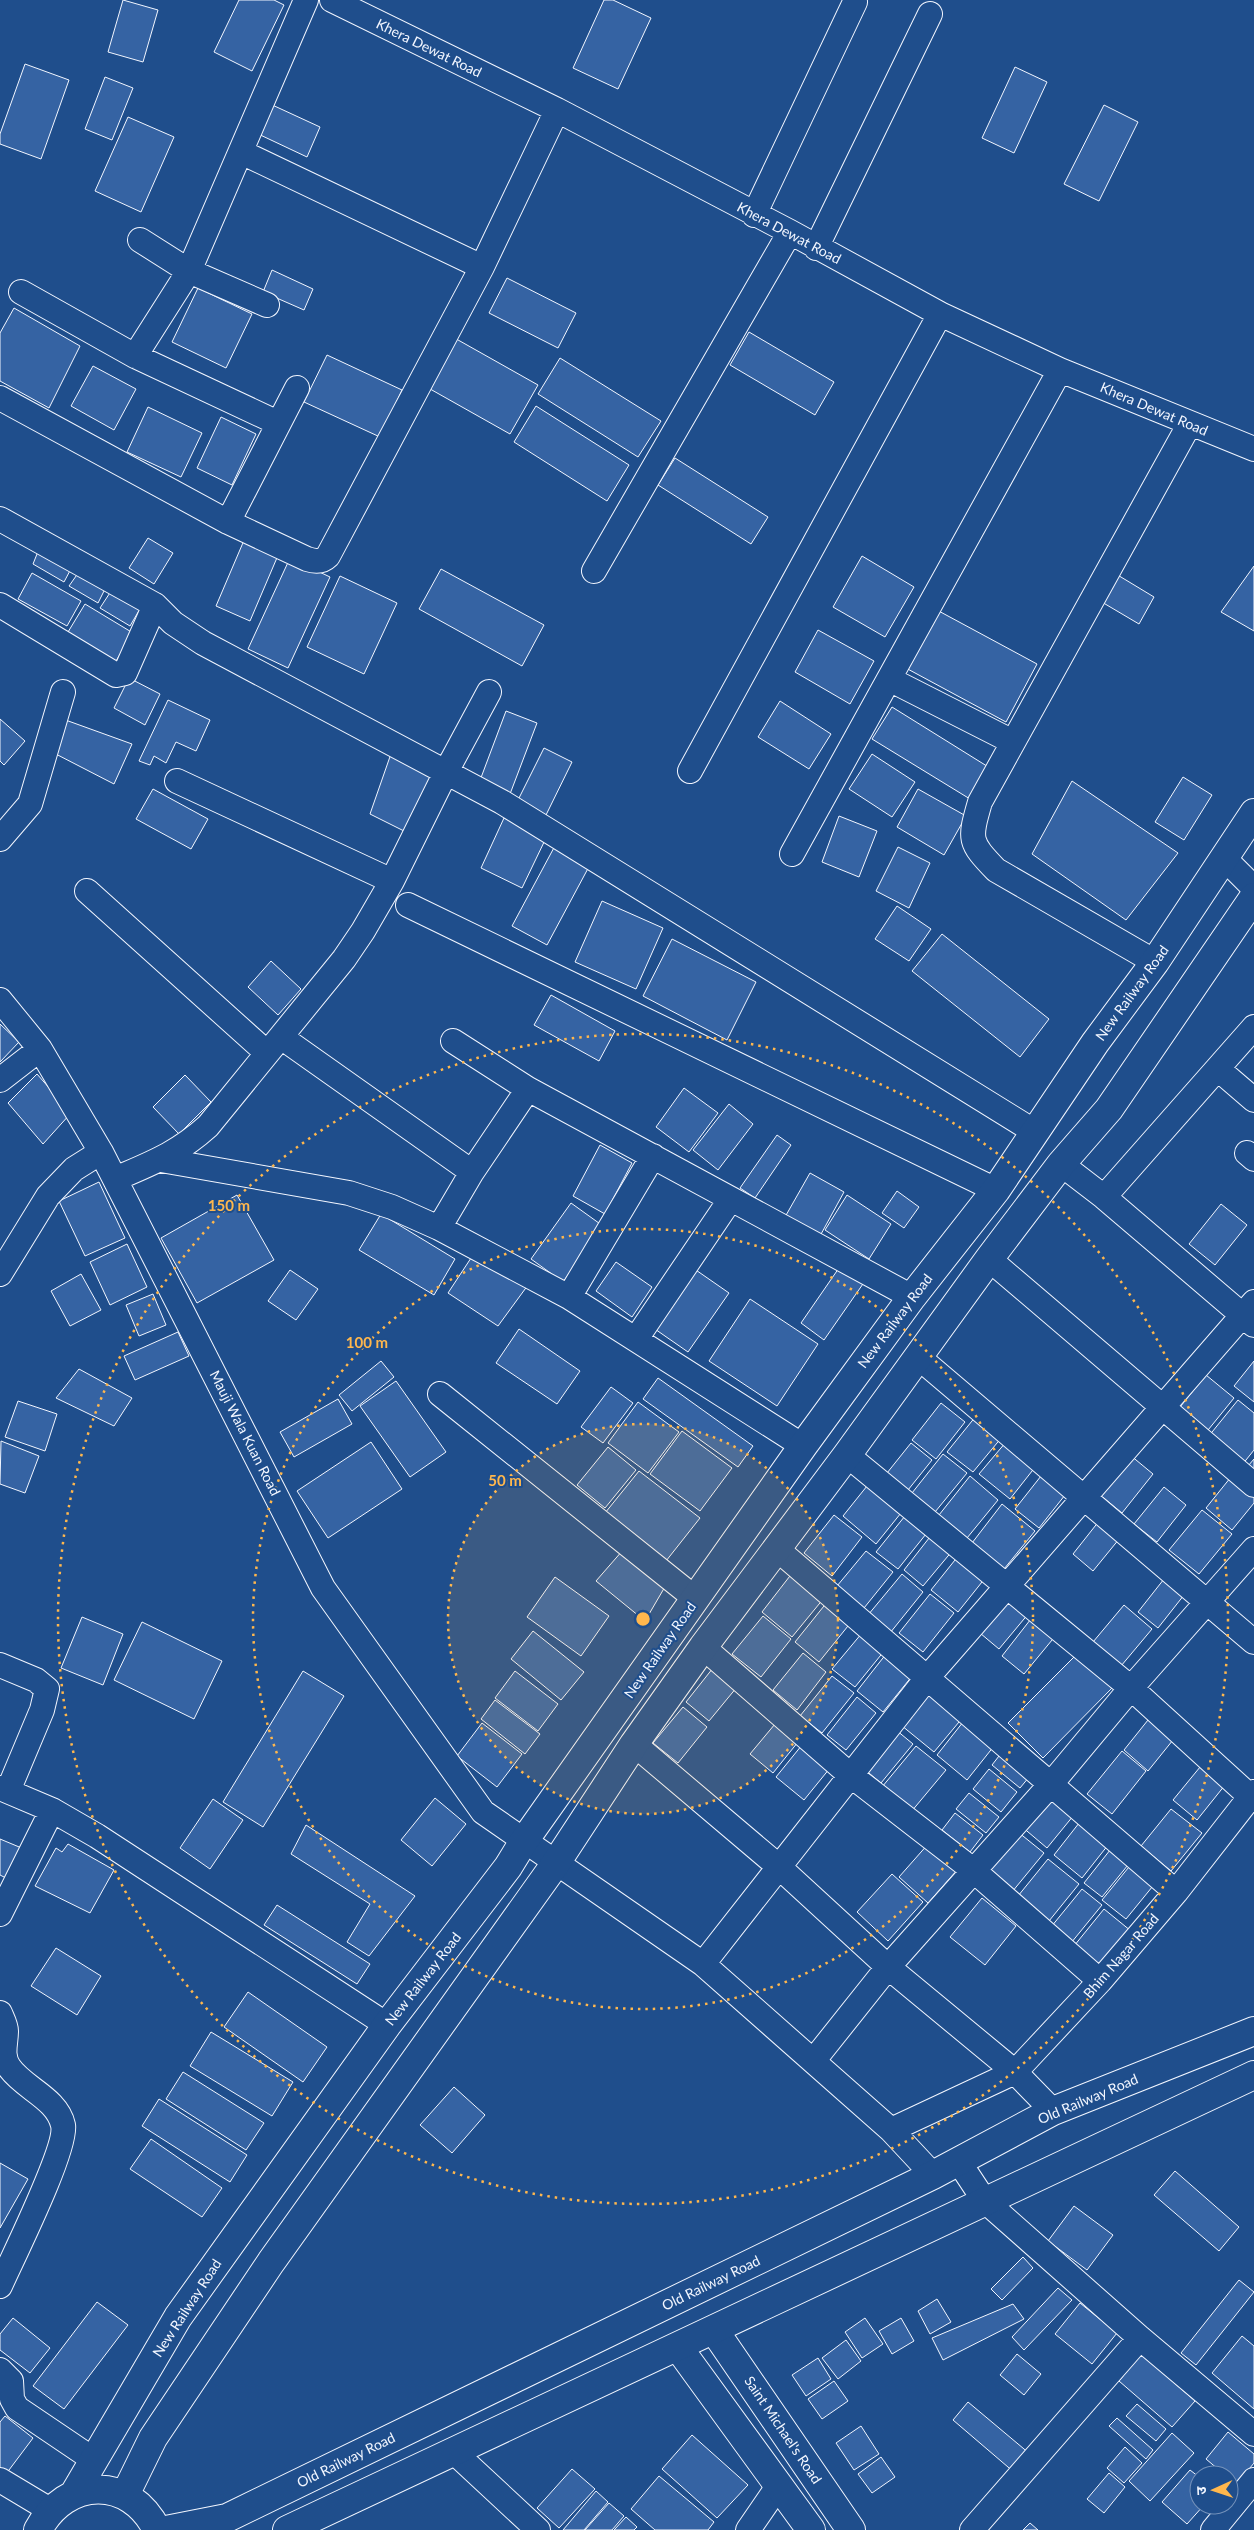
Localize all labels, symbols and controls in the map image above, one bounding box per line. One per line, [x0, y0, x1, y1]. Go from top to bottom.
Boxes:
street label: Khera Dewat Road [374, 15, 485, 80]
street label: Khera Dewat Road [734, 198, 844, 267]
street label: Khera Dewat Road [1098, 378, 1211, 439]
street label: New Railway Road [1091, 942, 1172, 1044]
text: 150 m [208, 1196, 250, 1214]
street label: New Railway Road [854, 1270, 936, 1371]
text: 100 m [346, 1333, 388, 1351]
street label: Mauji Wala Kuan Road [206, 1367, 284, 1498]
text: 50 m [488, 1471, 522, 1489]
street label: New Railway Road [620, 1598, 699, 1701]
centre of rings [634, 1610, 652, 1628]
street label: Bhim Nagar Road [1079, 1910, 1162, 2001]
street label: New Railway Road [381, 1929, 464, 2029]
street label: Old Railway Road [1035, 2070, 1141, 2127]
street label: Old Railway Road [659, 2251, 763, 2314]
street label: New Railway Road [149, 2255, 225, 2360]
street label: Saint Michael's Road [741, 2373, 826, 2487]
street label: Old Railway Road [294, 2428, 398, 2491]
north arrow [1189, 2465, 1239, 2515]
text: उ [1192, 2485, 1209, 2495]

